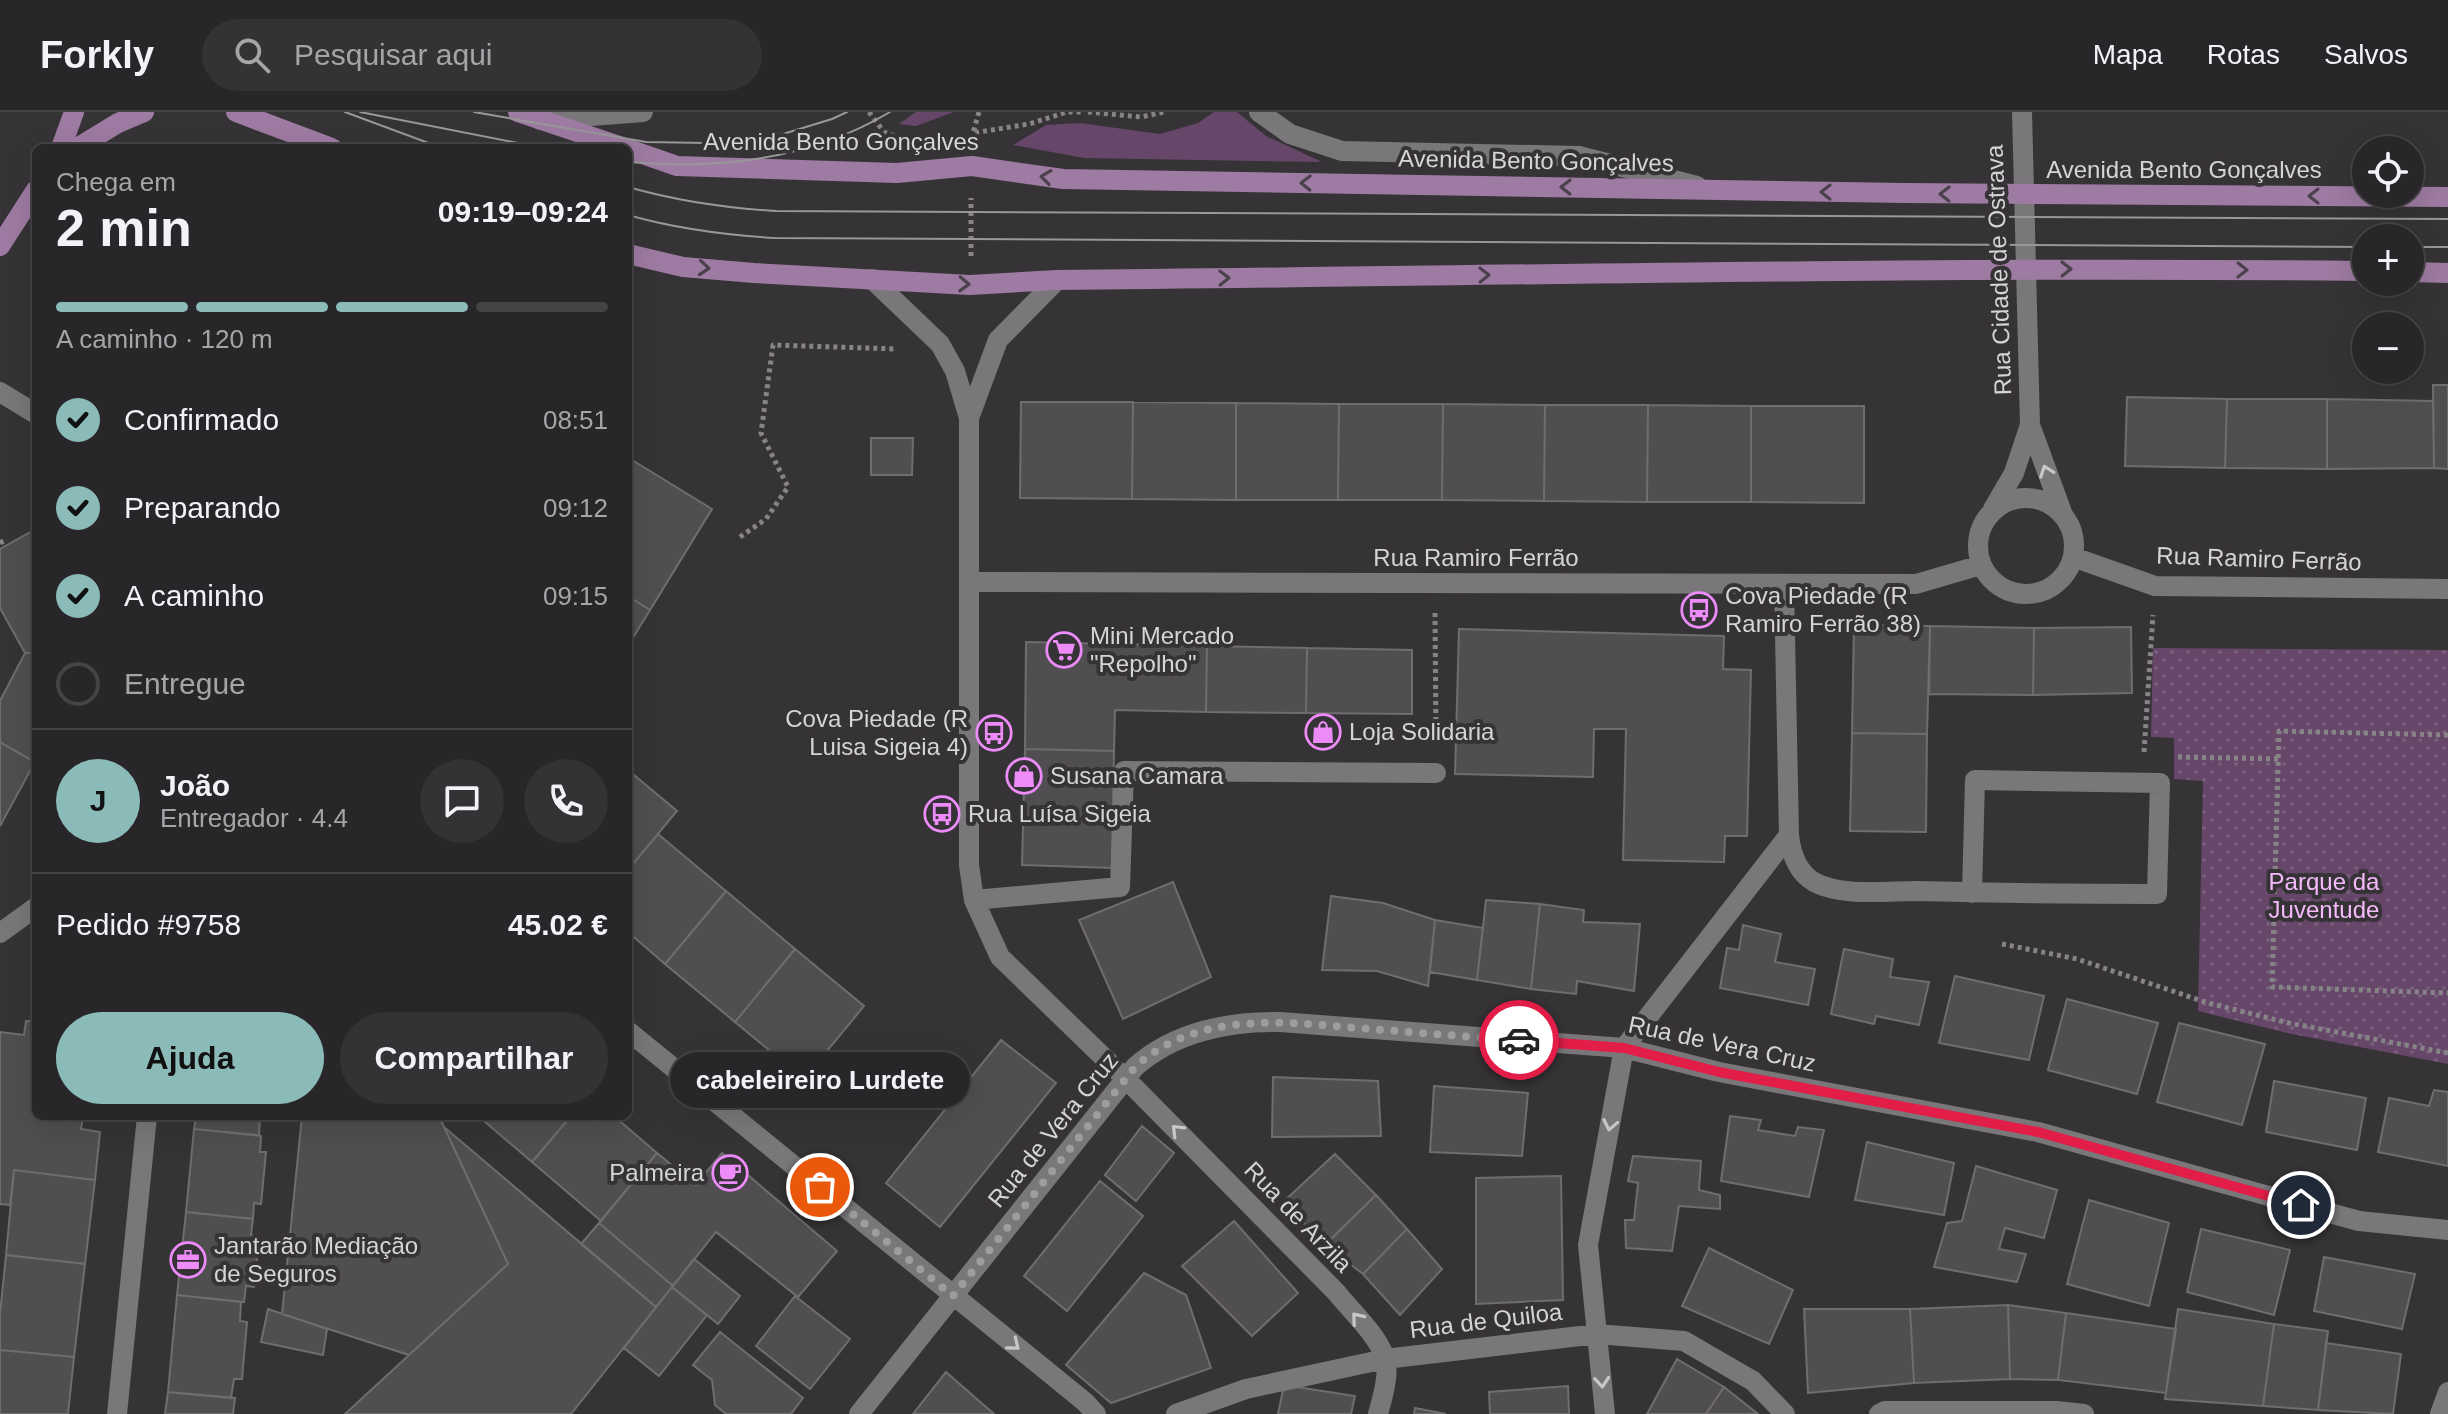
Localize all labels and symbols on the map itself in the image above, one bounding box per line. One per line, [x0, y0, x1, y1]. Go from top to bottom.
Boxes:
street label: Avenida Bento Gonçalves [703, 128, 979, 155]
street label: Rua Cidade de Ostrava [1981, 144, 2016, 396]
street label: Avenida Bento Gonçalves [1398, 145, 1674, 176]
street label: Avenida Bento Gonçalves [2046, 156, 2322, 183]
one-way arrow [1039, 169, 1053, 186]
one-way arrow [1299, 174, 1312, 192]
one-way arrow [1559, 178, 1572, 196]
one-way arrow [1819, 183, 1832, 200]
one-way arrow [1938, 185, 1951, 203]
one-way arrow [2307, 187, 2320, 205]
one-way arrow [698, 260, 711, 277]
one-way arrow [2060, 261, 2073, 278]
one-way arrow [2236, 261, 2249, 279]
one-way arrow [1478, 266, 1491, 284]
one-way arrow [1218, 269, 1231, 287]
one-way arrow [958, 276, 971, 293]
one-way arrow [2039, 465, 2055, 479]
street label: Rua Ramiro Ferrão [2156, 541, 2362, 576]
street label: Rua Ramiro Ferrão [1373, 544, 1579, 571]
place label: Cova Piedade (R Ramiro Ferrão 38) [1725, 582, 1921, 637]
bus stop icon: Cova Piedade (R Ramiro Ferrão 38) [1680, 591, 1718, 629]
place label: Mini Mercado "Repolho" [1090, 622, 1234, 677]
supermarket icon: Mini Mercado "Repolho" [1045, 631, 1083, 669]
place label: Cova Piedade (R Luisa Sigeia 4) [785, 705, 968, 760]
shop icon: Loja Solidaria [1304, 713, 1342, 751]
bus stop icon: Cova Piedade (R Luisa Sigeia 4) [975, 714, 1013, 752]
place label: Loja Solidaria [1349, 718, 1495, 745]
shop icon: Susana Camara [1005, 757, 1043, 795]
place label: Susana Camara [1050, 762, 1224, 789]
bus stop icon: Rua Luísa Sigeia [923, 795, 961, 833]
place label: Rua Luísa Sigeia [968, 800, 1151, 827]
park label: Parque da Juventude [2269, 868, 2380, 923]
courier [1479, 1000, 1559, 1080]
street label: Rua de Vera Cruz [1626, 1010, 1818, 1077]
street label: Rua de Vera Cruz [982, 1047, 1123, 1212]
callout: cabeleireiro Lurdete [670, 1051, 970, 1107]
one-way arrow [1602, 1118, 1619, 1131]
one-way arrow [1172, 1125, 1186, 1139]
pin [786, 1153, 854, 1221]
cafe icon: Palmeira [711, 1154, 749, 1192]
street label: Rua de Arzila [1239, 1156, 1358, 1278]
place label: Palmeira [609, 1159, 705, 1186]
pin [2267, 1171, 2335, 1239]
place label: Jantarão Mediação de Seguros [214, 1232, 418, 1287]
office icon: Jantarão Mediação de Seguros [169, 1241, 207, 1279]
street label: Rua de Quiloa [1408, 1298, 1564, 1343]
one-way arrow [1352, 1312, 1367, 1327]
one-way arrow [1005, 1335, 1019, 1350]
one-way arrow [1593, 1376, 1610, 1389]

